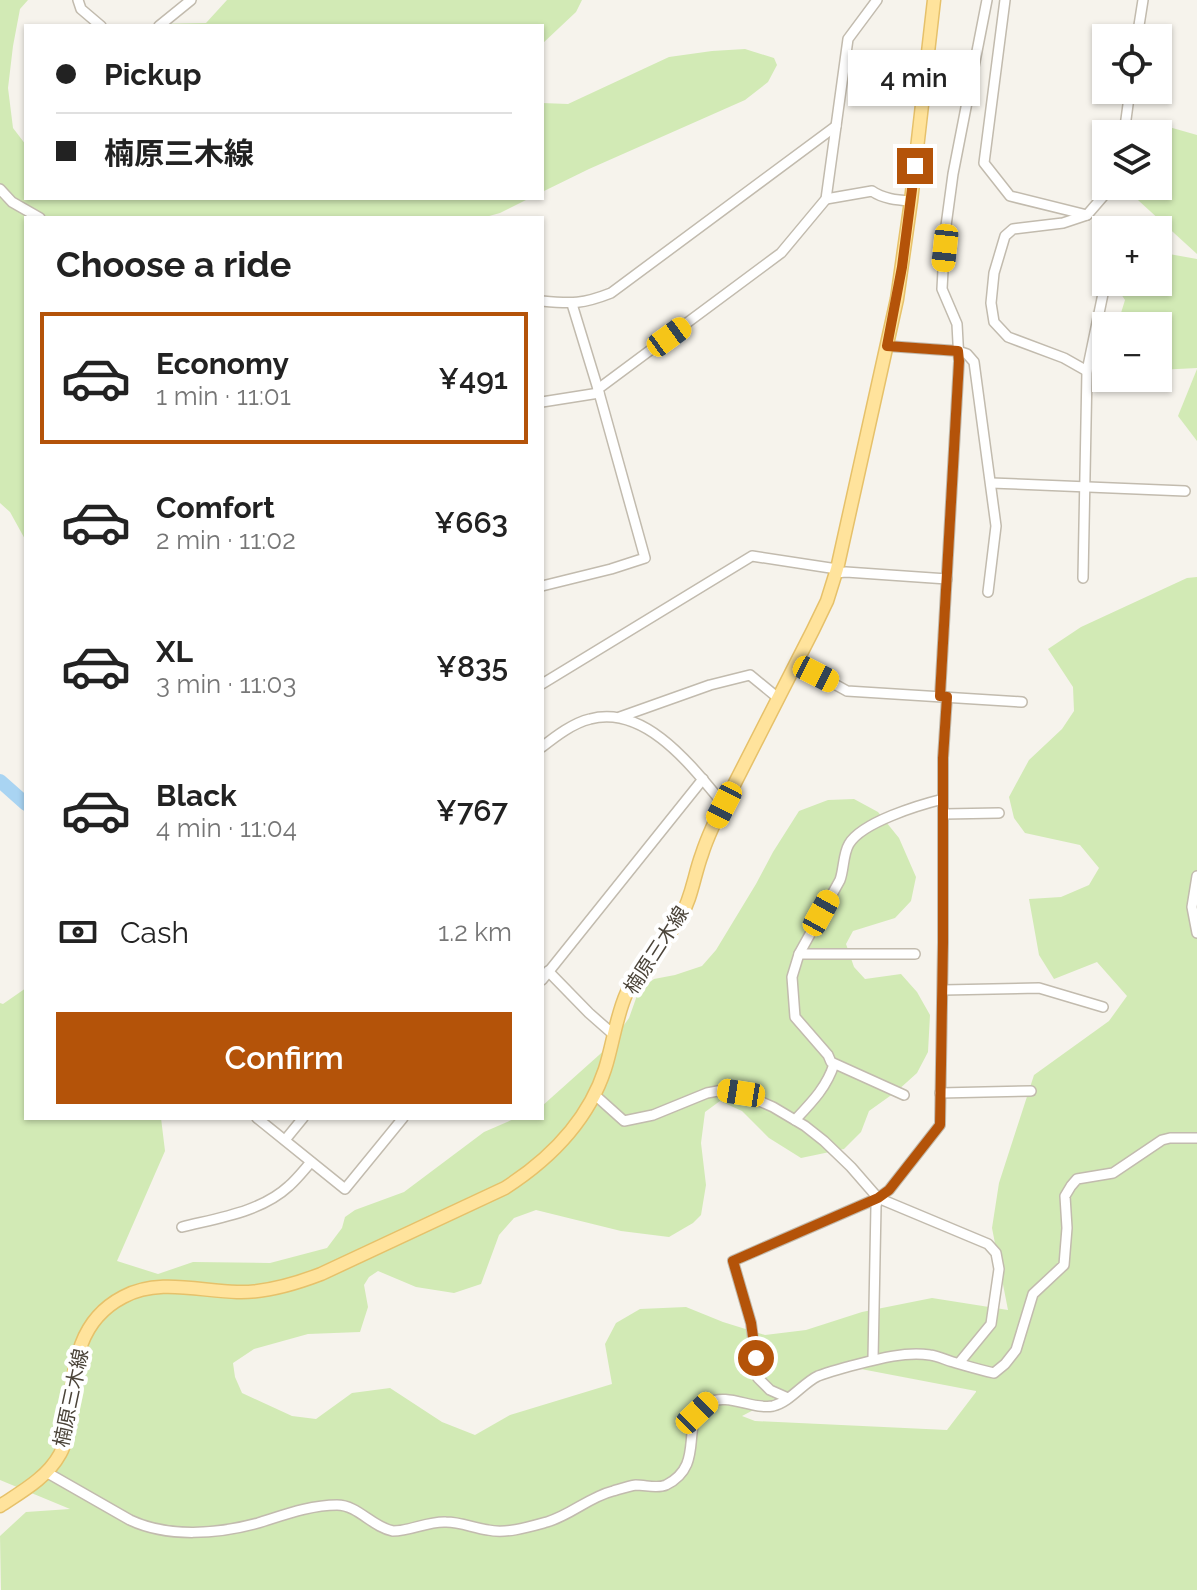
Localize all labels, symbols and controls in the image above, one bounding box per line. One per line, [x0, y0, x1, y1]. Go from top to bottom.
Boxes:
map controls [1092, 24, 1172, 392]
button: locate [1092, 24, 1172, 104]
callout: 4 min [849, 50, 981, 106]
text: Pickup [104, 57, 202, 92]
text: 4 min [880, 63, 948, 93]
button: layers [1092, 120, 1172, 200]
text: 楠原三木線 [104, 136, 254, 171]
route end [897, 148, 933, 184]
button: + [1092, 216, 1172, 296]
car [931, 223, 959, 273]
text: Choose a ride [56, 243, 291, 285]
button: − [1092, 312, 1172, 392]
car [643, 313, 695, 361]
icon: car [60, 342, 132, 414]
text: Economy [156, 346, 289, 381]
text: ¥491 [438, 361, 508, 396]
text: 1 min · 11:01 [156, 381, 291, 411]
icon: car [60, 486, 132, 558]
text: Comfort [156, 490, 275, 525]
text: ¥663 [434, 505, 508, 540]
text: 2 min · 11:02 [156, 525, 296, 555]
icon: car [60, 630, 132, 702]
text: XL [156, 634, 193, 669]
text: ¥835 [436, 649, 508, 684]
car [789, 652, 843, 696]
text: 3 min · 11:03 [156, 669, 296, 699]
icon: car [60, 774, 132, 846]
text: Black [156, 778, 237, 813]
car [702, 778, 746, 832]
text: ¥767 [436, 793, 508, 828]
text: 4 min · 11:04 [156, 813, 297, 843]
car [799, 886, 843, 940]
street label: 楠原三木線 [619, 902, 693, 998]
icon: cash [56, 910, 100, 954]
text: Cash [120, 915, 189, 950]
text: 1.2 km [438, 917, 512, 947]
button: Confirm [56, 1012, 512, 1104]
car [715, 1077, 767, 1109]
route start [738, 1340, 774, 1376]
street label: 楠原三木線 [49, 1347, 93, 1449]
car [671, 1388, 723, 1438]

